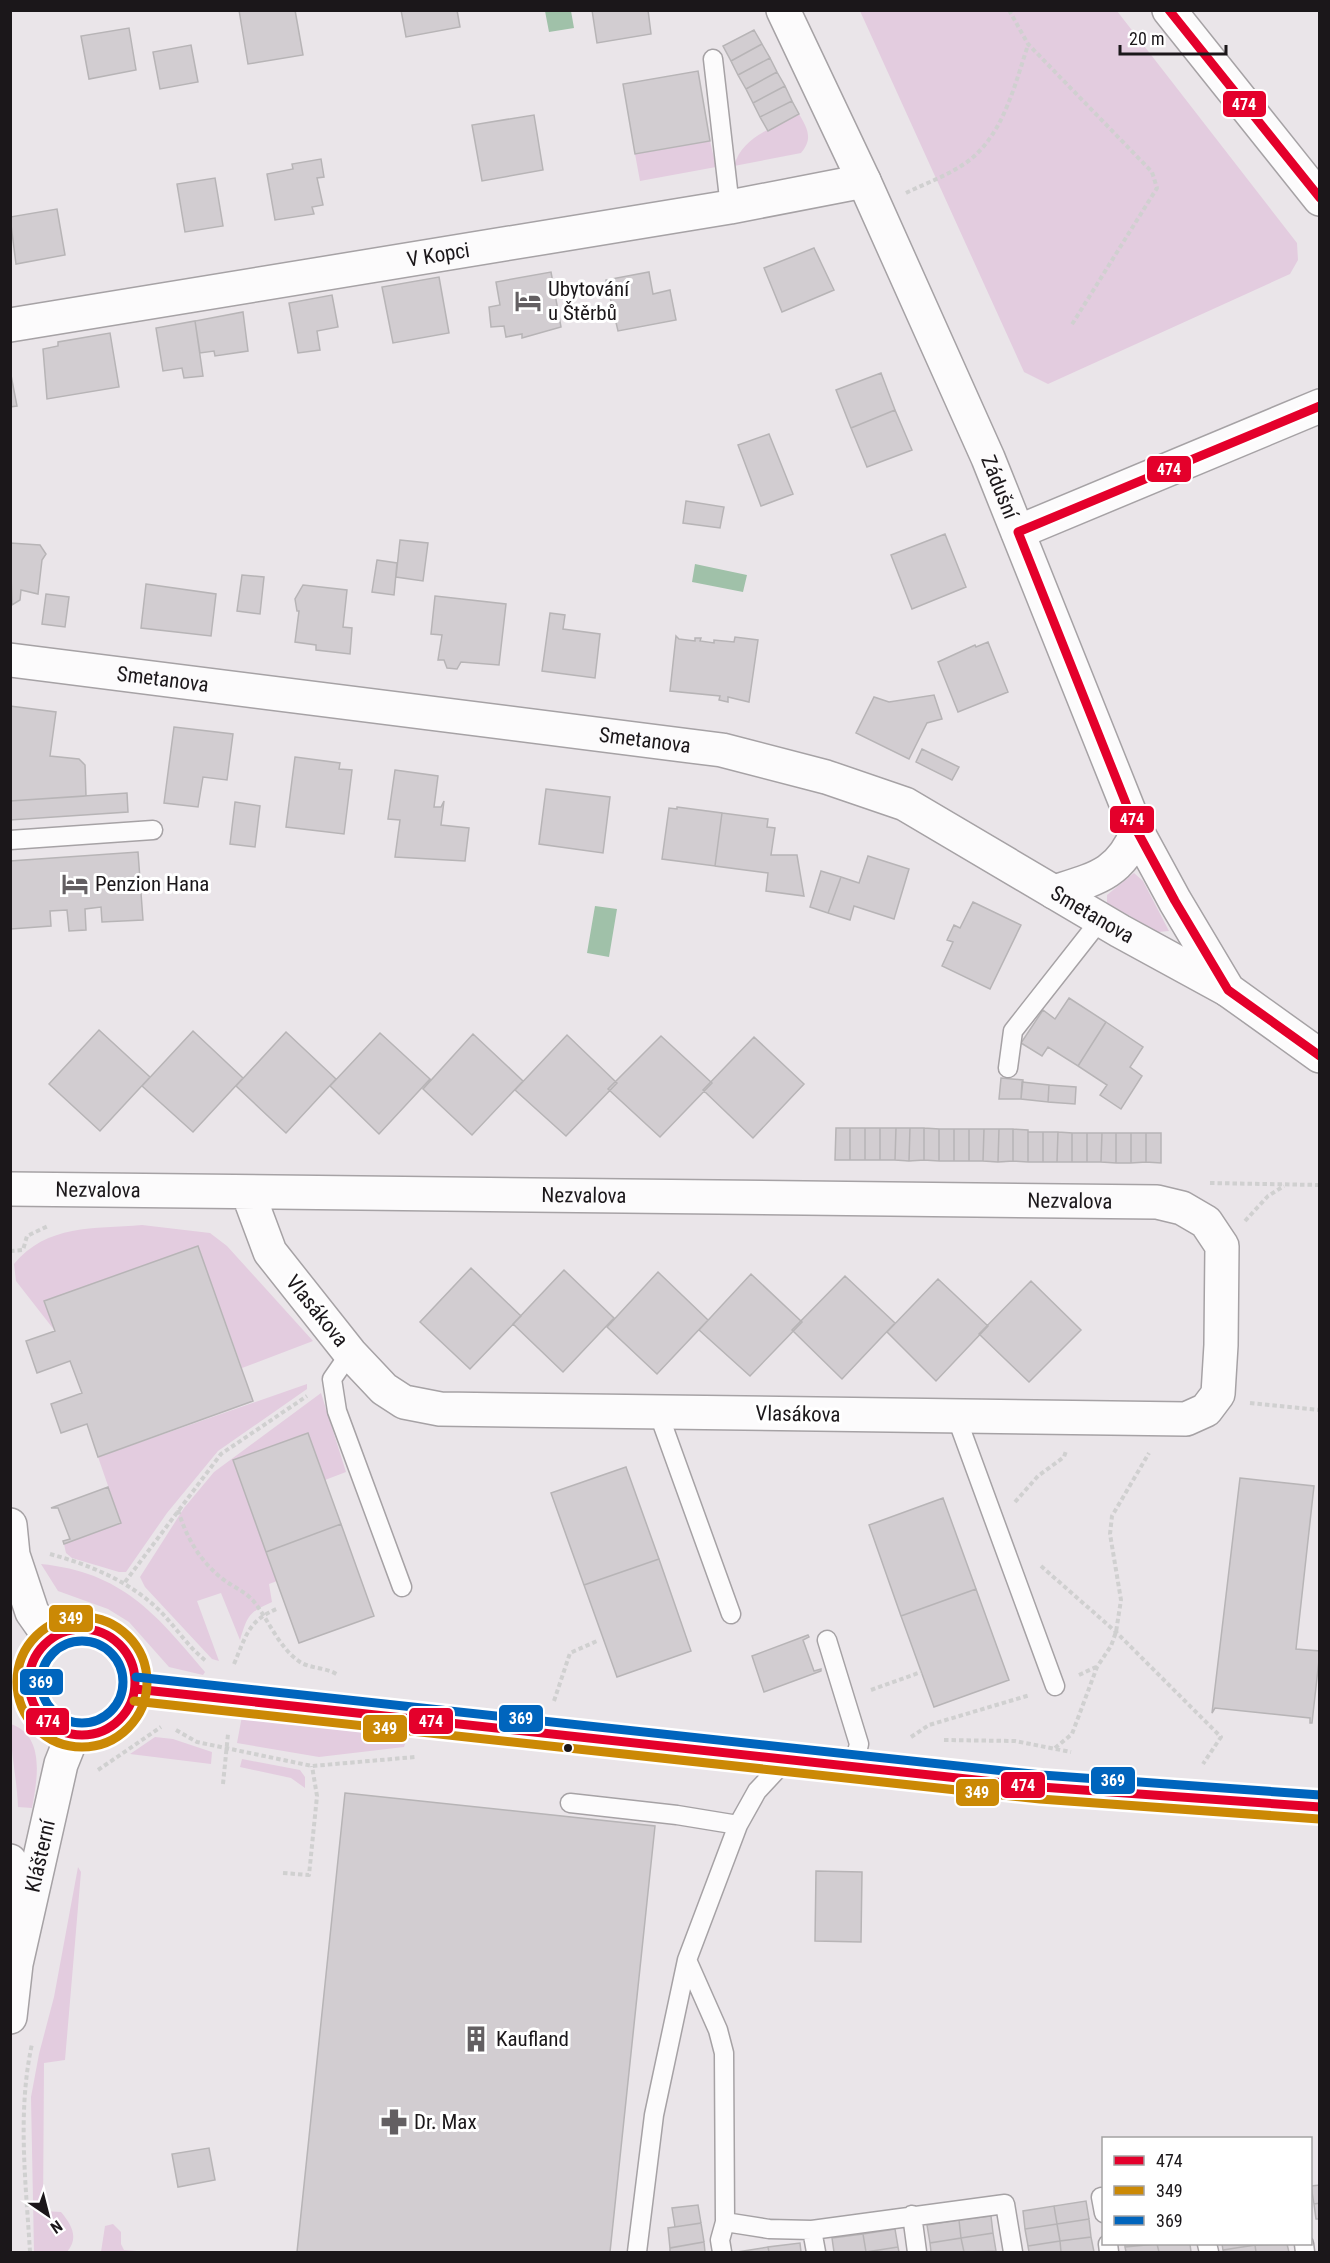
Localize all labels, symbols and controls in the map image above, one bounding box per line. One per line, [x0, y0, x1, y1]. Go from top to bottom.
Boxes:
scale bar [1120, 18, 1226, 56]
text: 20 m [1129, 28, 1164, 49]
line badge: 474 [1222, 90, 1267, 118]
text: 474 [1232, 95, 1256, 114]
street label: V Kopci [405, 238, 471, 272]
place label: Ubytování u Štěrbů [548, 277, 630, 325]
hotel icon: Ubytování u Štěrbů [513, 286, 543, 316]
street label: Zádušní [976, 452, 1023, 523]
line badge: 474 [1146, 455, 1192, 483]
text: 474 [1157, 460, 1181, 479]
street label: Smetanova [115, 662, 210, 697]
street label: Smetanova [598, 723, 692, 758]
line badge: 474 [1109, 805, 1155, 834]
text: 474 [1120, 810, 1144, 829]
hotel icon: Penzion Hana [60, 869, 90, 899]
place label: Penzion Hana [95, 872, 209, 896]
street label: Smetanova [1046, 881, 1138, 948]
street label: Nezvalova [55, 1178, 141, 1202]
street label: Nezvalova [541, 1183, 627, 1208]
street label: Nezvalova [1027, 1189, 1113, 1213]
street label: Vlasákova [281, 1270, 353, 1352]
street label: Vlasákova [755, 1401, 841, 1427]
line badge: 349 [48, 1604, 94, 1633]
text: 349 [59, 1609, 83, 1628]
line badge: 369 [19, 1668, 64, 1696]
text: 369 [29, 1673, 53, 1692]
line badge: 369 [498, 1704, 544, 1733]
line badge: 474 [25, 1707, 70, 1736]
line badge: 474 [408, 1707, 454, 1735]
text: 369 [509, 1709, 533, 1728]
text: 474 [36, 1712, 60, 1731]
text: 474 [419, 1712, 443, 1731]
line badge: 349 [362, 1714, 408, 1743]
text: 349 [373, 1719, 397, 1738]
unlabelled marker [562, 1742, 574, 1754]
line badge: 369 [1090, 1766, 1136, 1795]
line badge: 474 [1000, 1771, 1046, 1799]
text: 369 [1101, 1771, 1125, 1790]
text: 474 [1011, 1776, 1035, 1795]
line badge: 349 [955, 1778, 1000, 1807]
text: 349 [965, 1783, 989, 1802]
street label: Klášterní [21, 1817, 60, 1895]
building icon: Kaufland [461, 2024, 491, 2054]
place label: Kaufland [496, 2027, 569, 2051]
pharmacy icon: Dr. Max [379, 2107, 409, 2137]
place label: Dr. Max [414, 2110, 477, 2134]
legend [1102, 2137, 1312, 2245]
text: 474 [1156, 2150, 1183, 2171]
text: 349 [1156, 2180, 1183, 2201]
north arrow [18, 2185, 78, 2245]
text: 369 [1156, 2210, 1183, 2231]
text: N [47, 2216, 66, 2237]

